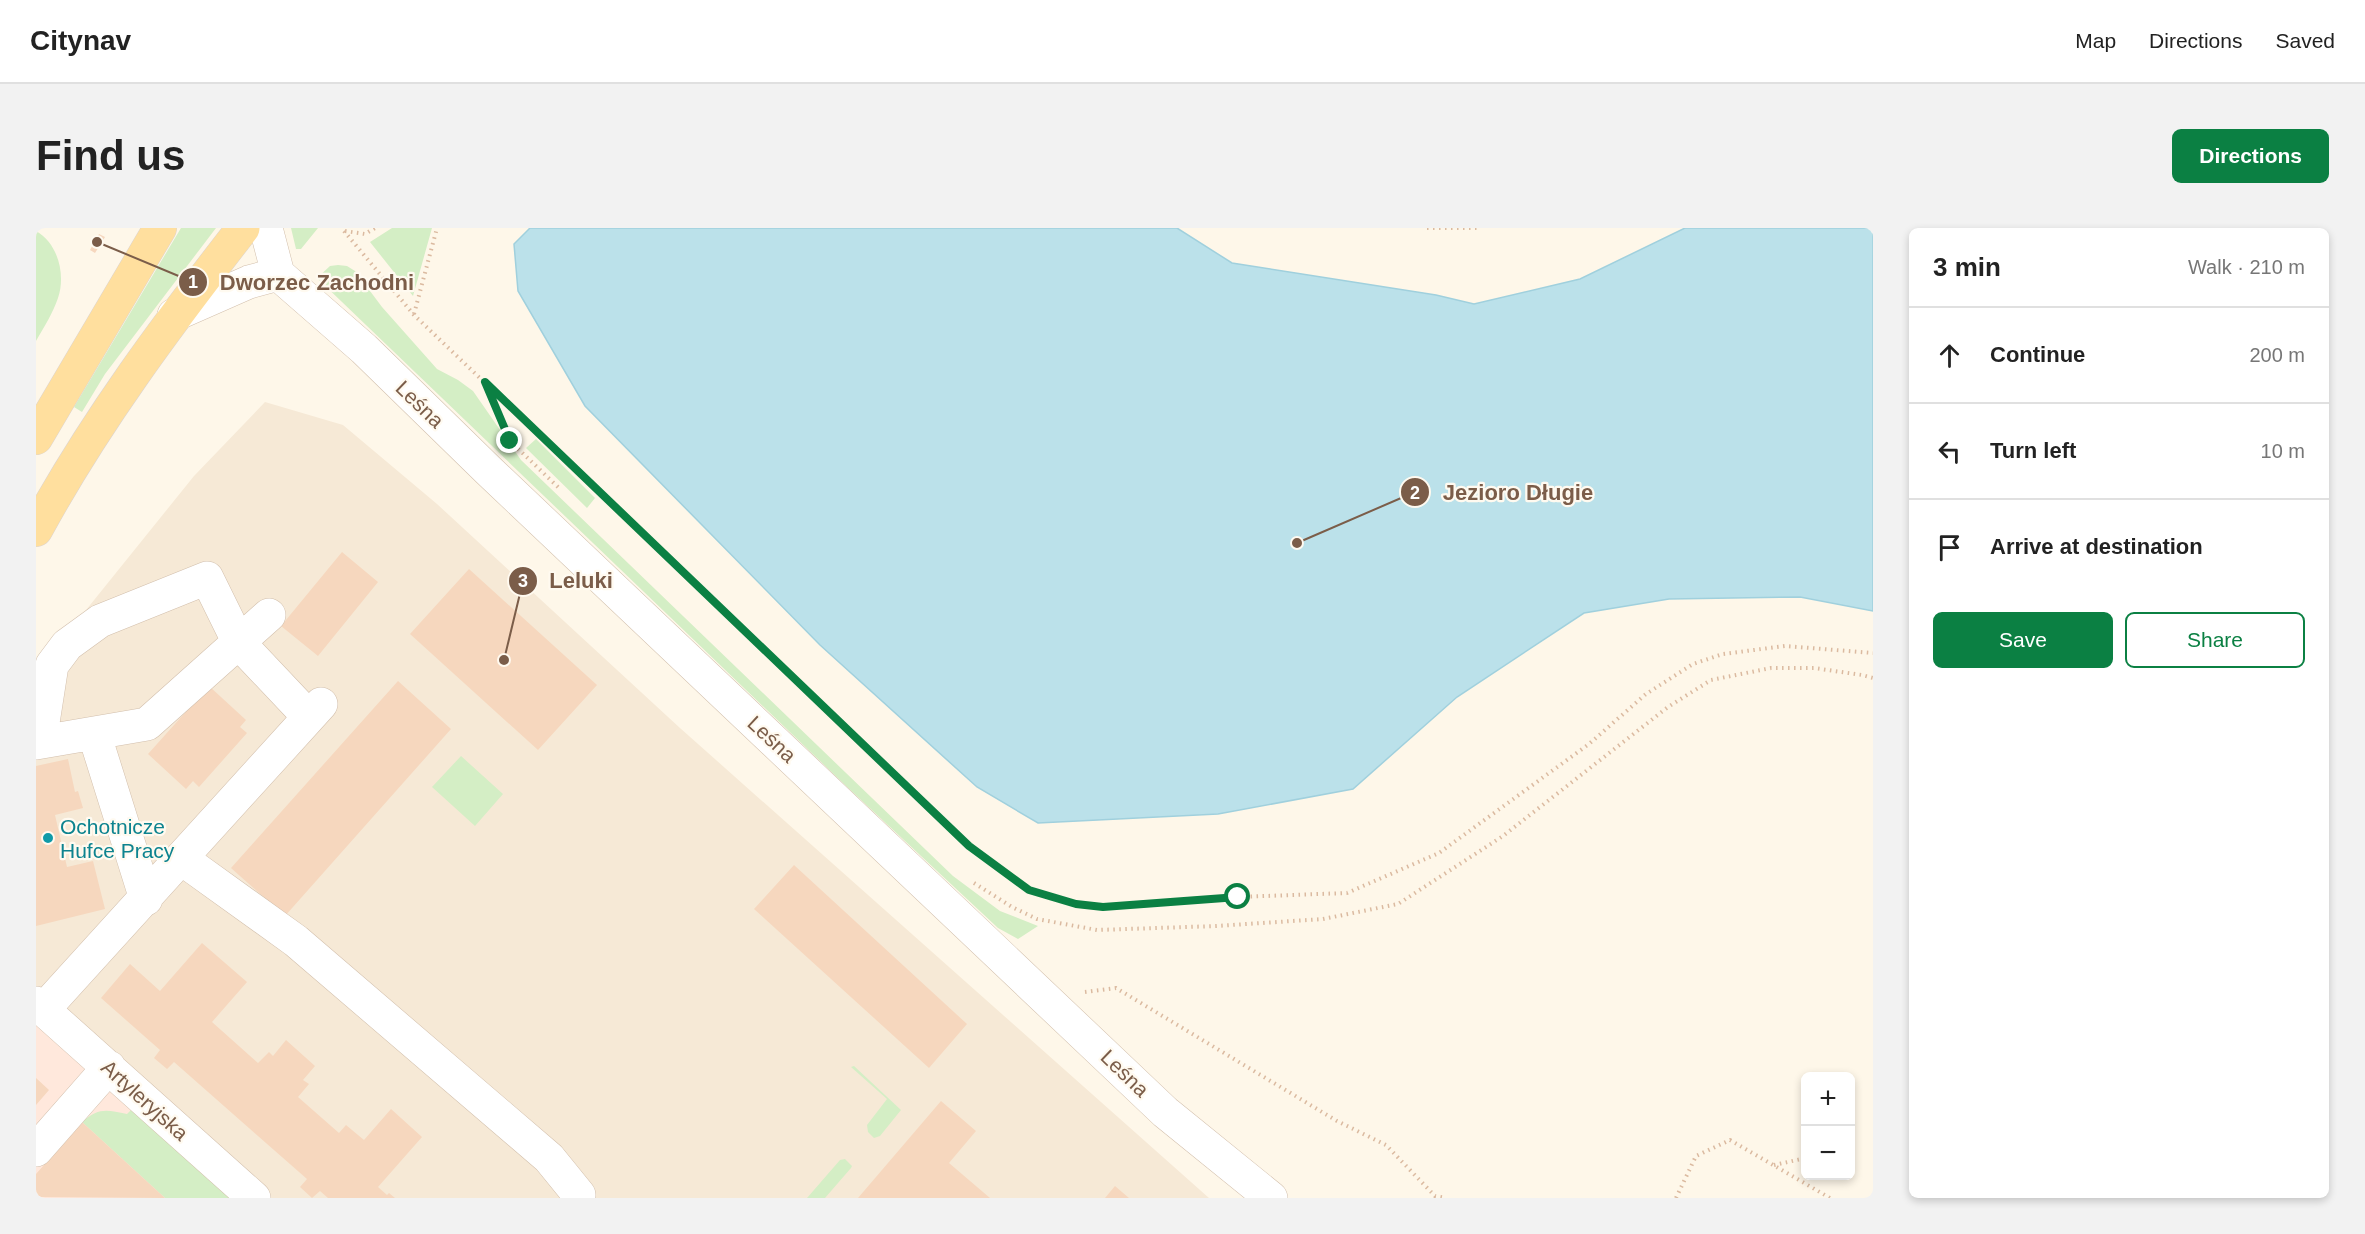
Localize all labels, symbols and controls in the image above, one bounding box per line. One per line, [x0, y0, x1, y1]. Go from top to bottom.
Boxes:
text: Citynav [30, 25, 131, 56]
text: Map [2075, 29, 2116, 52]
text: Directions [2149, 29, 2242, 52]
text: Saved [2275, 29, 2335, 52]
button: Directions [2172, 129, 2329, 183]
text: Find us [36, 132, 185, 179]
text: 3 min [1933, 252, 2001, 282]
text: Walk · 210 m [2188, 256, 2305, 278]
callout: Dworzec Zachodni [178, 262, 426, 302]
text: Dworzec Zachodni [220, 270, 414, 295]
text: 1 [188, 272, 198, 292]
icon: ahead [1933, 339, 1966, 372]
text: Continue [1990, 342, 2085, 367]
text: 200 m [2249, 344, 2305, 366]
street label: Leśna [391, 376, 449, 432]
route end [496, 427, 522, 453]
icon: left [1933, 435, 1966, 468]
text: Turn left [1990, 438, 2076, 463]
text: 10 m [2261, 440, 2305, 462]
callout: Jezioro Długie [1400, 472, 1605, 512]
text: Jezioro Długie [1443, 480, 1593, 505]
text: 2 [1410, 483, 1420, 503]
icon: arrive [1933, 531, 1966, 564]
text: Arrive at destination [1990, 534, 2203, 559]
callout: Leluki [508, 561, 625, 601]
text: Leluki [549, 568, 613, 593]
text: 3 [518, 571, 528, 591]
button: Save [1933, 612, 2113, 668]
button: Share [2125, 612, 2305, 668]
street label: Leśna [743, 711, 801, 767]
place label: Ochotnicze Hufce Pracy [60, 815, 175, 862]
marker: Ochotnicze Hufce Pracy [41, 831, 55, 845]
route start [1224, 883, 1250, 909]
street label: Leśna [1096, 1045, 1154, 1101]
street label: Artyleryjska [97, 1055, 193, 1145]
map controls [1801, 1072, 1855, 1180]
button: + [1801, 1072, 1855, 1126]
button: − [1801, 1126, 1855, 1180]

